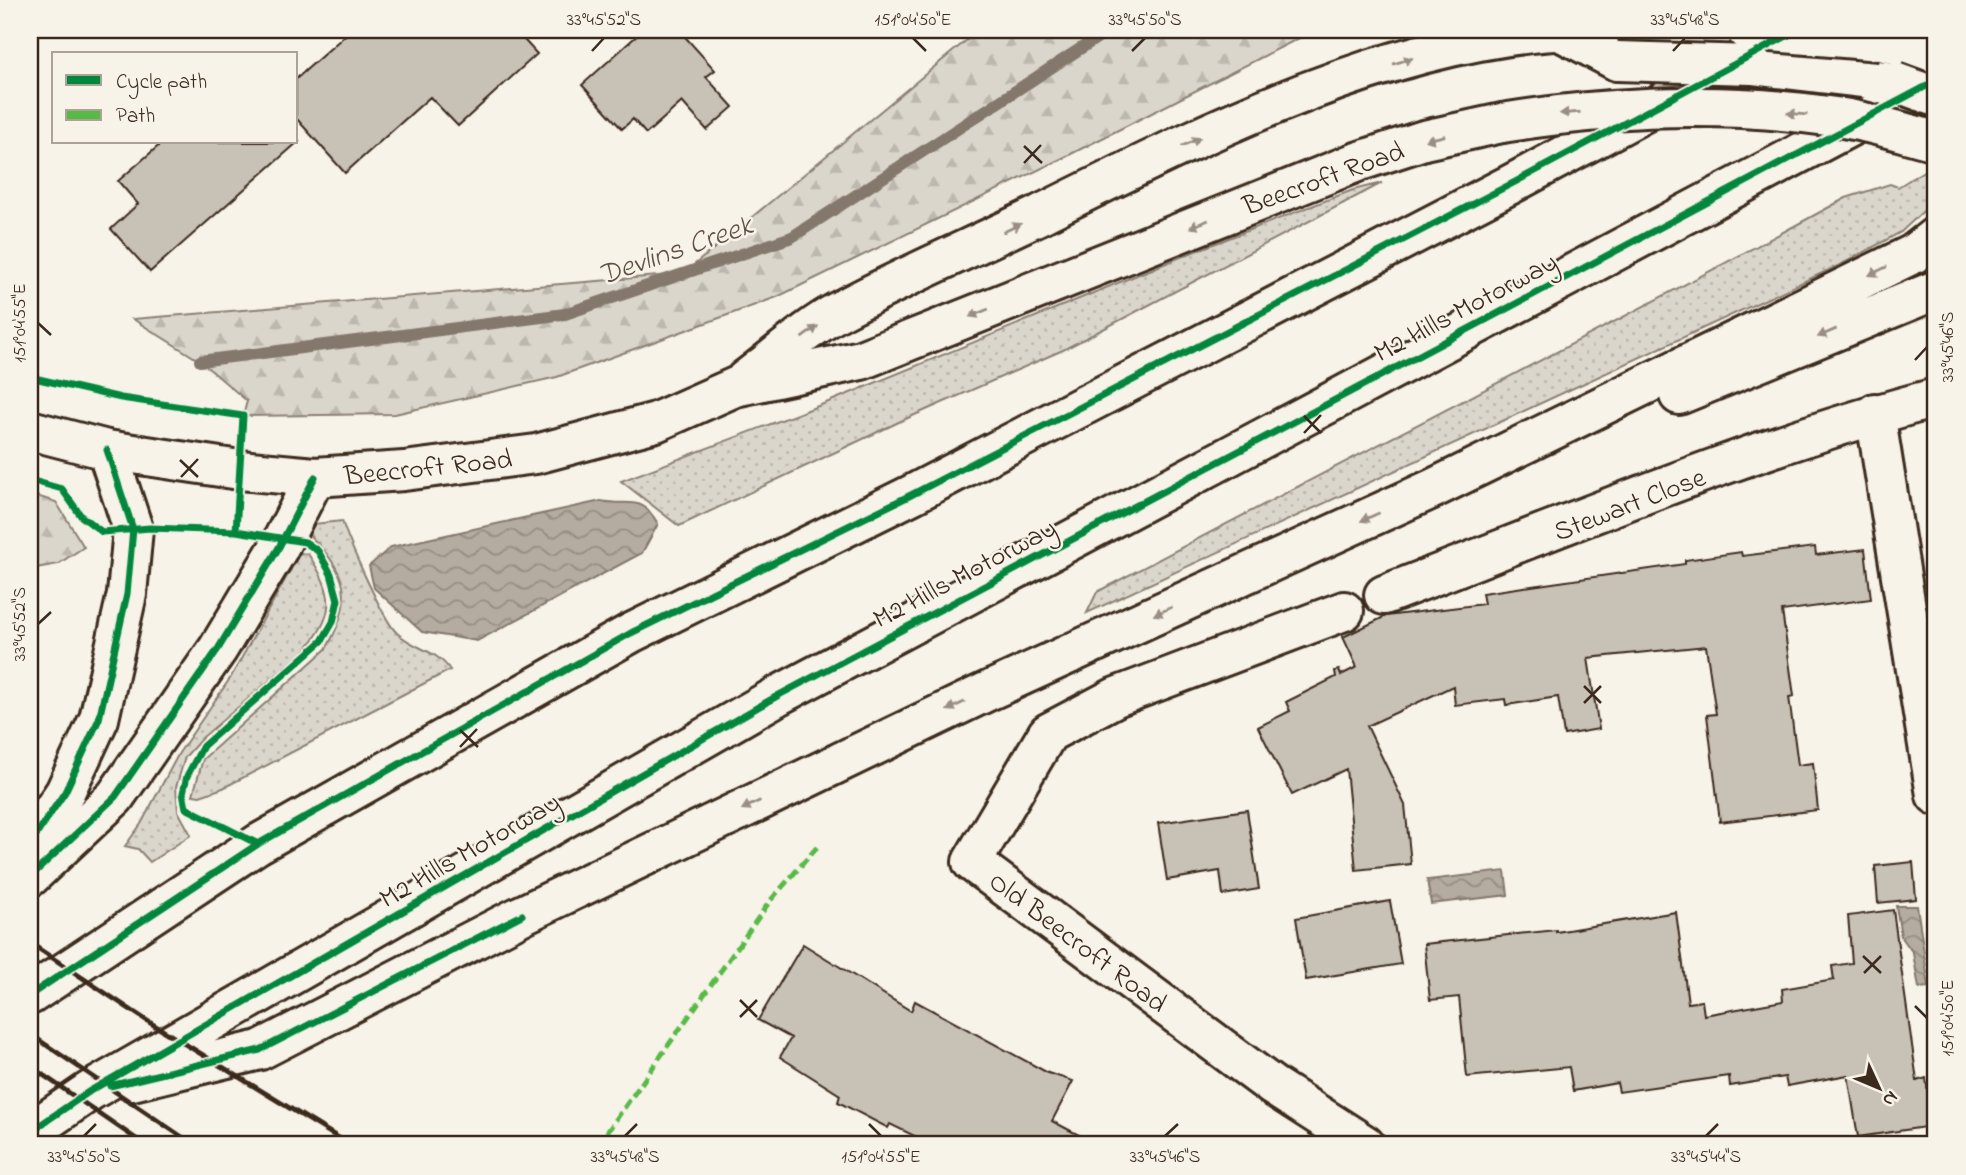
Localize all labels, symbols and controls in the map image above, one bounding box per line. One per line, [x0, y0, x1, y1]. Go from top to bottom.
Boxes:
text: 33°45'52"S [567, 8, 641, 34]
text: 151°04'50"E [875, 8, 952, 34]
text: 33°45'50"S [1108, 8, 1182, 34]
text: 33°45'48"S [1650, 8, 1720, 34]
legend [52, 52, 298, 144]
one-way arrow [1393, 55, 1414, 65]
text: Cycle path [116, 68, 207, 100]
text: Path [116, 102, 155, 132]
one-way arrow [1559, 108, 1581, 119]
one-way arrow [1786, 109, 1808, 120]
street label: Beecroft Road [1237, 132, 1411, 229]
one-way arrow [1424, 132, 1446, 143]
one-way arrow [1181, 136, 1202, 147]
water label: Devlins Creek [593, 204, 761, 299]
one-way arrow [1188, 218, 1209, 229]
one-way arrow [1002, 223, 1022, 234]
street label: M2 Hills Motorway [1367, 243, 1566, 375]
one-way arrow [1868, 266, 1888, 277]
text: 151°04'55"E [8, 283, 34, 363]
one-way arrow [968, 308, 989, 319]
text: 33°45'46"S [1936, 312, 1962, 382]
one-way arrow [801, 325, 819, 339]
one-way arrow [1817, 327, 1838, 338]
street label: Beecroft Road [341, 440, 515, 499]
street label: Stewart Close [1548, 458, 1713, 554]
street label: M2 Hills Motorway [866, 509, 1065, 641]
one-way arrow [1360, 511, 1380, 523]
text: 33°45'52"S [8, 587, 34, 661]
one-way arrow [1153, 605, 1173, 617]
one-way arrow [946, 700, 966, 712]
street label: M2 Hills Motorway [373, 783, 569, 921]
one-way arrow [741, 799, 761, 810]
street label: Old Beecroft Road [979, 863, 1175, 1025]
text: 151°04'50"E [1936, 979, 1962, 1056]
north arrow [1843, 1052, 1913, 1122]
text: N [1875, 1084, 1904, 1112]
text: 33°45'50"S [47, 1145, 121, 1171]
text: 33°45'48"S [590, 1145, 660, 1171]
text: 151°04'55"E [841, 1145, 921, 1171]
text: 33°45'46"S [1130, 1145, 1200, 1171]
text: 33°45'44"S [1671, 1145, 1741, 1171]

